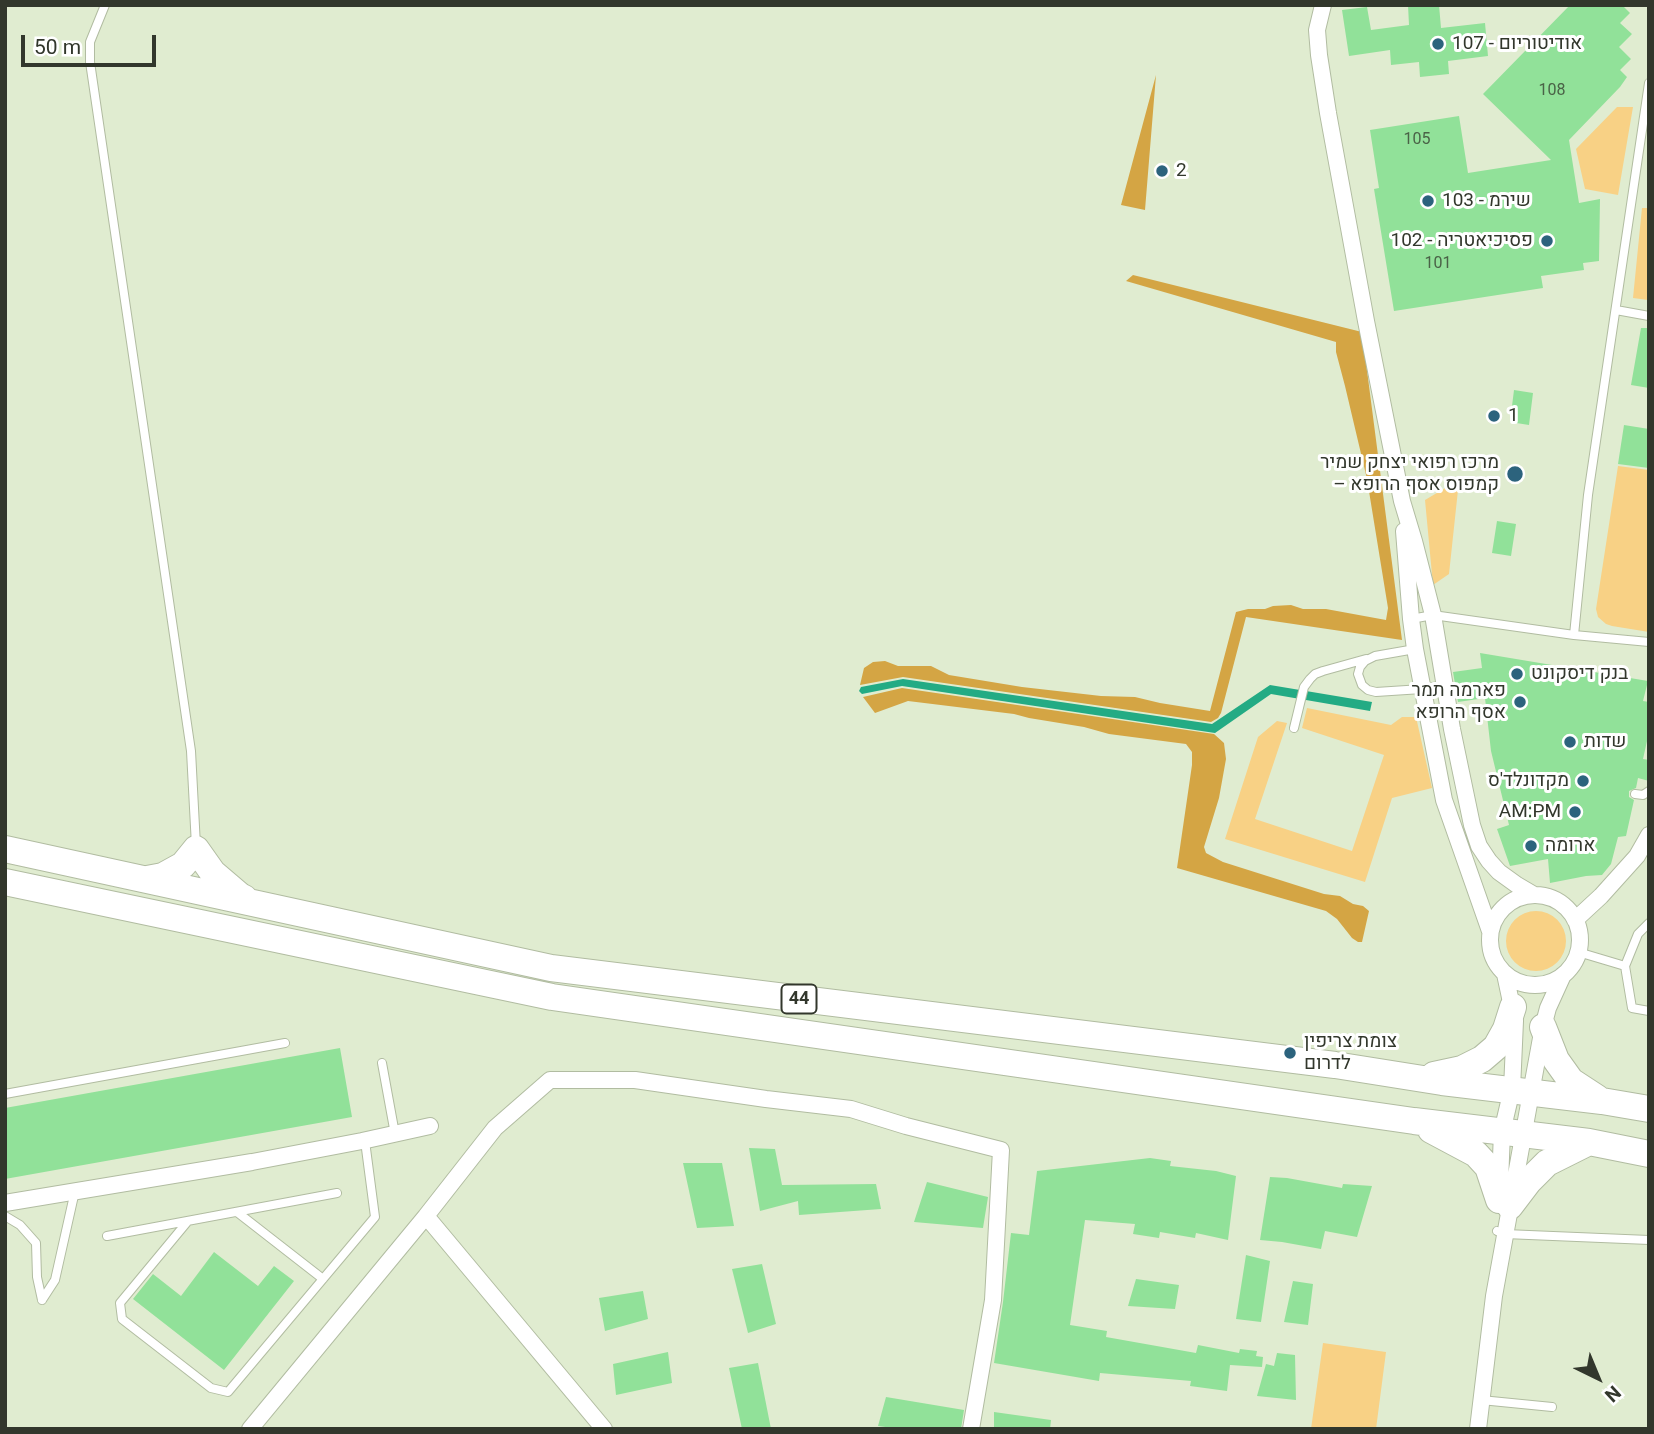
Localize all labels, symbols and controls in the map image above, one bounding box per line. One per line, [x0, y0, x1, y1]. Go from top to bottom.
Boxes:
scale bar [24, 21, 159, 65]
place label: 107 - אודיטוריום [1452, 33, 1582, 55]
text: 50 m [34, 35, 81, 59]
marker: 107 - אודיטוריום [1430, 36, 1446, 52]
house number: 108 [1539, 81, 1565, 101]
house number: 105 [1404, 130, 1430, 150]
place label: 2 [1176, 160, 1187, 182]
marker: 2 [1154, 163, 1170, 179]
place label: 103 - שירמ [1442, 190, 1531, 212]
marker: 103 - שירמ [1420, 193, 1436, 209]
place label: 102 - פסיכיאטריה [1390, 230, 1533, 252]
marker: 102 - פסיכיאטריה [1539, 233, 1555, 249]
house number: 101 [1425, 254, 1451, 274]
place label: 1 [1508, 405, 1519, 427]
marker: 1 [1486, 408, 1502, 424]
place label: מרכז רפואי יצחק שמיר – קמפוס אסף הרופא [1320, 452, 1499, 496]
marker: מרכז רפואי יצחק שמיר – קמפוס אסף הרופא [1505, 464, 1525, 484]
place label: בנק דיסקונט [1531, 663, 1628, 685]
marker: בנק דיסקונט [1509, 666, 1525, 682]
place label: פארמה תמר אסף הרופא [1411, 680, 1506, 724]
marker: פארמה תמר אסף הרופא [1512, 694, 1528, 710]
place label: שדות [1584, 731, 1626, 753]
marker: שדות [1562, 734, 1578, 750]
place label: מקדונלד'ס [1488, 770, 1569, 792]
marker: מקדונלד'ס [1575, 773, 1591, 789]
place label: AM:PM [1499, 801, 1561, 823]
marker: AM:PM [1567, 804, 1583, 820]
place label: ארומה [1545, 835, 1595, 857]
marker: ארומה [1523, 838, 1539, 854]
road number: 44 [782, 984, 816, 1014]
place label: צומת צריפין לדרום [1304, 1031, 1397, 1075]
marker: צומת צריפין לדרום [1282, 1045, 1298, 1061]
north arrow [1563, 1343, 1633, 1413]
text: N [1600, 1381, 1625, 1407]

